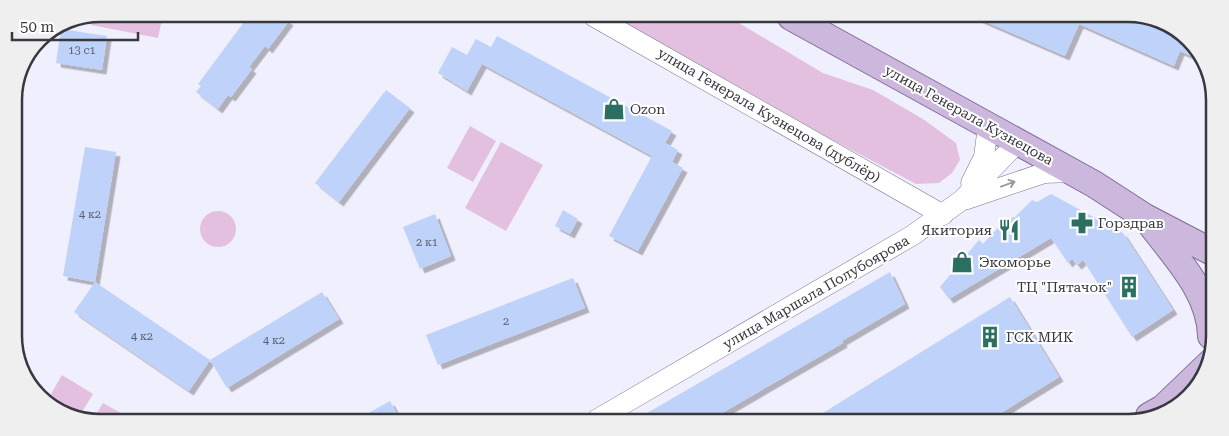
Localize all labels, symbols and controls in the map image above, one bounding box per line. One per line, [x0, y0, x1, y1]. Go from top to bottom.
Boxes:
scale bar [12, 10, 139, 42]
text: 50 m [20, 18, 55, 36]
house number: 13 с1 [68, 44, 96, 57]
street label: улица Генерала Кузнецова (дублёр) [655, 45, 883, 185]
street label: улица Генерала Кузнецова [882, 62, 1056, 168]
shop icon: Ozon [601, 96, 627, 122]
place label: Ozon [630, 101, 665, 117]
one-way arrow [1000, 179, 1016, 188]
house number: 4 к2 [79, 208, 101, 221]
pharmacy icon: Горздрав [1069, 210, 1095, 236]
place label: Горздрав [1098, 215, 1164, 231]
restaurant icon: Якитория [996, 217, 1022, 243]
place label: Якитория [921, 222, 992, 238]
street label: улица Маршала Полубоярова [720, 232, 912, 352]
house number: 2 к1 [416, 236, 438, 249]
shop icon: Экоморье [949, 249, 975, 275]
place label: Экоморье [979, 254, 1051, 270]
building icon: ТЦ "Пятачок" [1116, 274, 1142, 300]
place label: ТЦ "Пятачок" [1017, 279, 1112, 295]
house number: 2 [503, 315, 509, 328]
building icon: ГСК МИК [977, 324, 1003, 350]
place label: ГСК МИК [1006, 329, 1073, 345]
house number: 4 к2 [131, 330, 153, 343]
house number: 4 к2 [263, 334, 285, 347]

